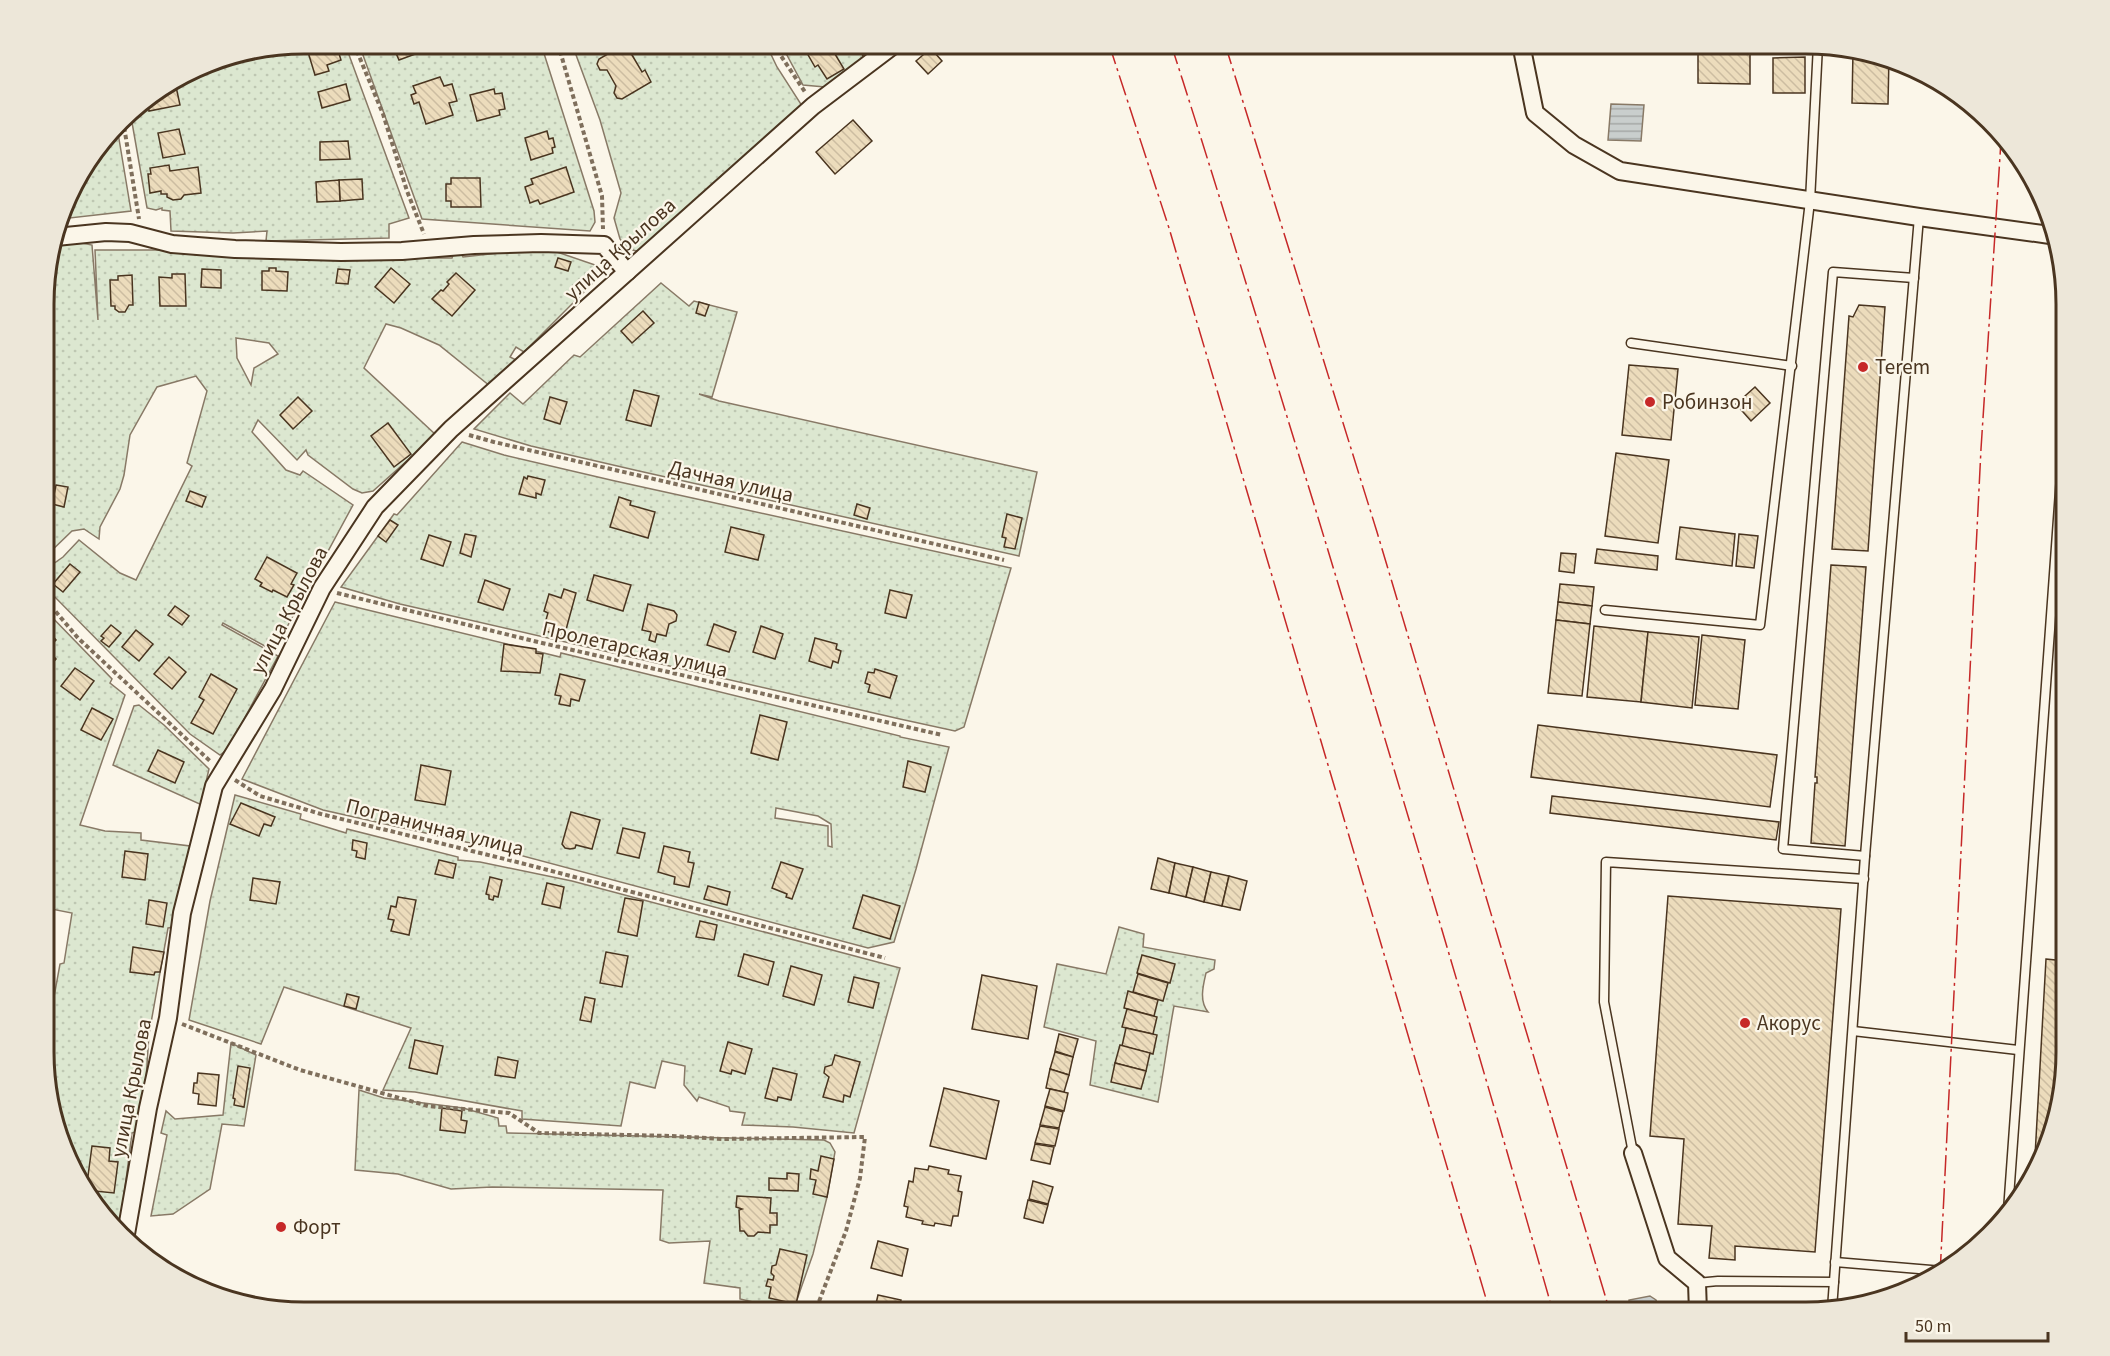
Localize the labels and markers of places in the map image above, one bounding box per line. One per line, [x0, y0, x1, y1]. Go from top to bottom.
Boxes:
place label: Terem [1875, 352, 1930, 382]
marker: Terem [1856, 360, 1870, 374]
place label: Робинзон [1662, 387, 1753, 417]
marker: Робинзон [1643, 395, 1657, 409]
place label: Акорус [1757, 1008, 1821, 1038]
marker: Акорус [1738, 1016, 1752, 1030]
place label: Форт [293, 1212, 341, 1242]
marker: Форт [274, 1220, 288, 1234]

